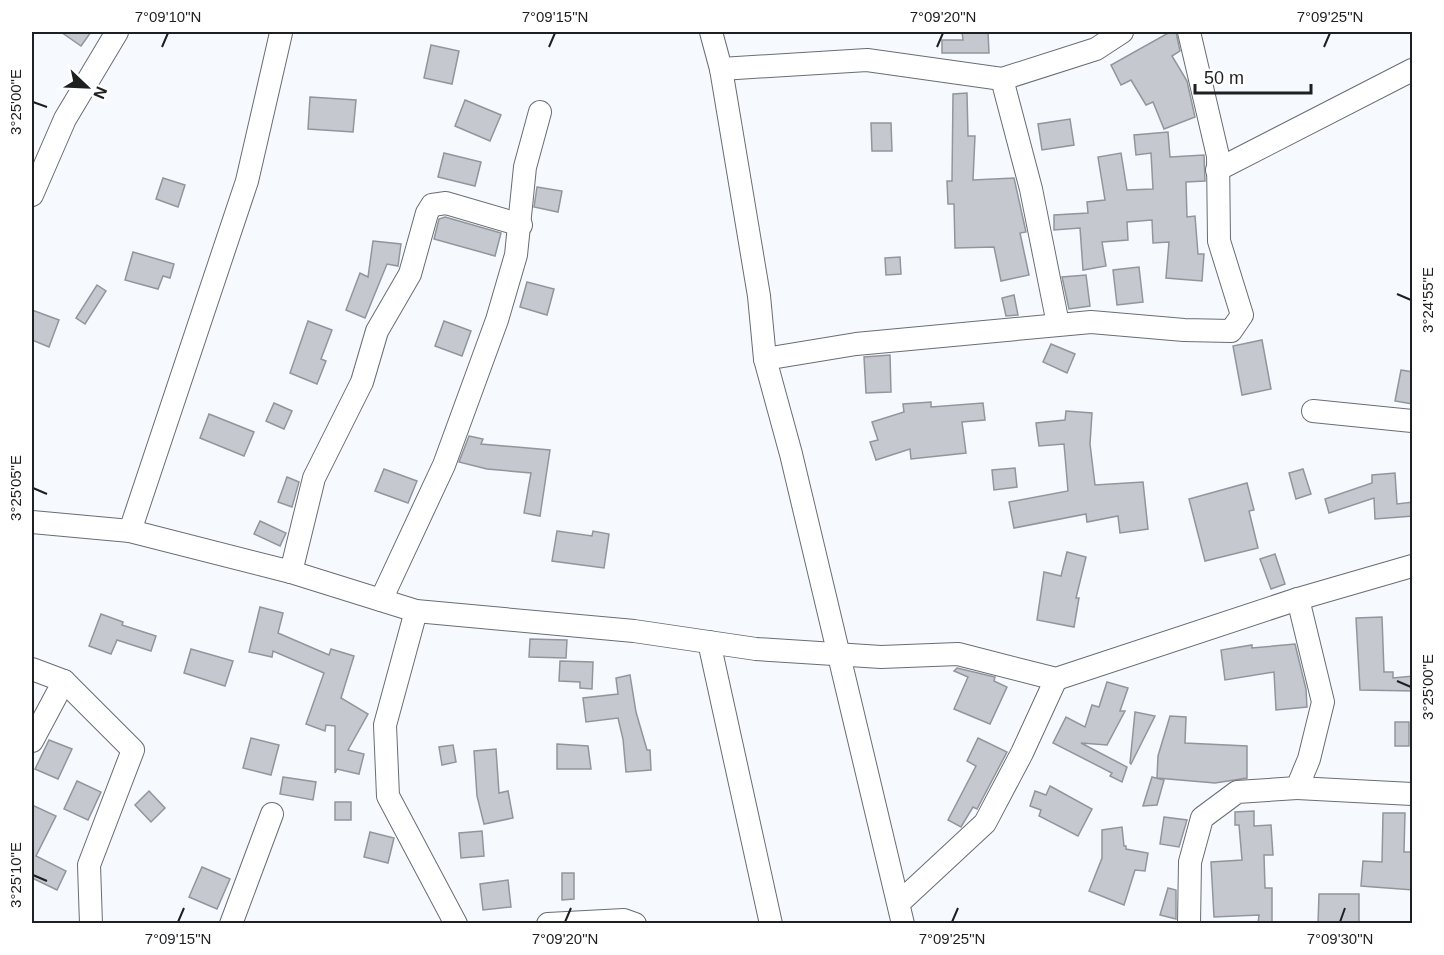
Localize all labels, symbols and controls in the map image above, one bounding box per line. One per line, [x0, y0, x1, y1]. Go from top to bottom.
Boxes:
text: 7°09'10"N [135, 8, 201, 25]
text: 7°09'15"N [522, 8, 588, 25]
text: 7°09'20"N [910, 8, 976, 25]
text: 7°09'25"N [1297, 8, 1363, 25]
north arrow [57, 57, 117, 117]
scale bar [1195, 57, 1310, 95]
text: 50 m [1204, 68, 1244, 88]
text: 3°25'00"E [7, 69, 24, 135]
text: N [90, 84, 110, 101]
text: 3°24'55"E [1419, 267, 1436, 333]
text: 3°25'05"E [7, 455, 24, 521]
text: 3°25'00"E [1419, 654, 1436, 720]
text: 3°25'10"E [7, 842, 24, 908]
text: 7°09'15"N [145, 930, 211, 947]
text: 7°09'20"N [532, 930, 598, 947]
text: 7°09'25"N [919, 930, 985, 947]
text: 7°09'30"N [1307, 930, 1373, 947]

